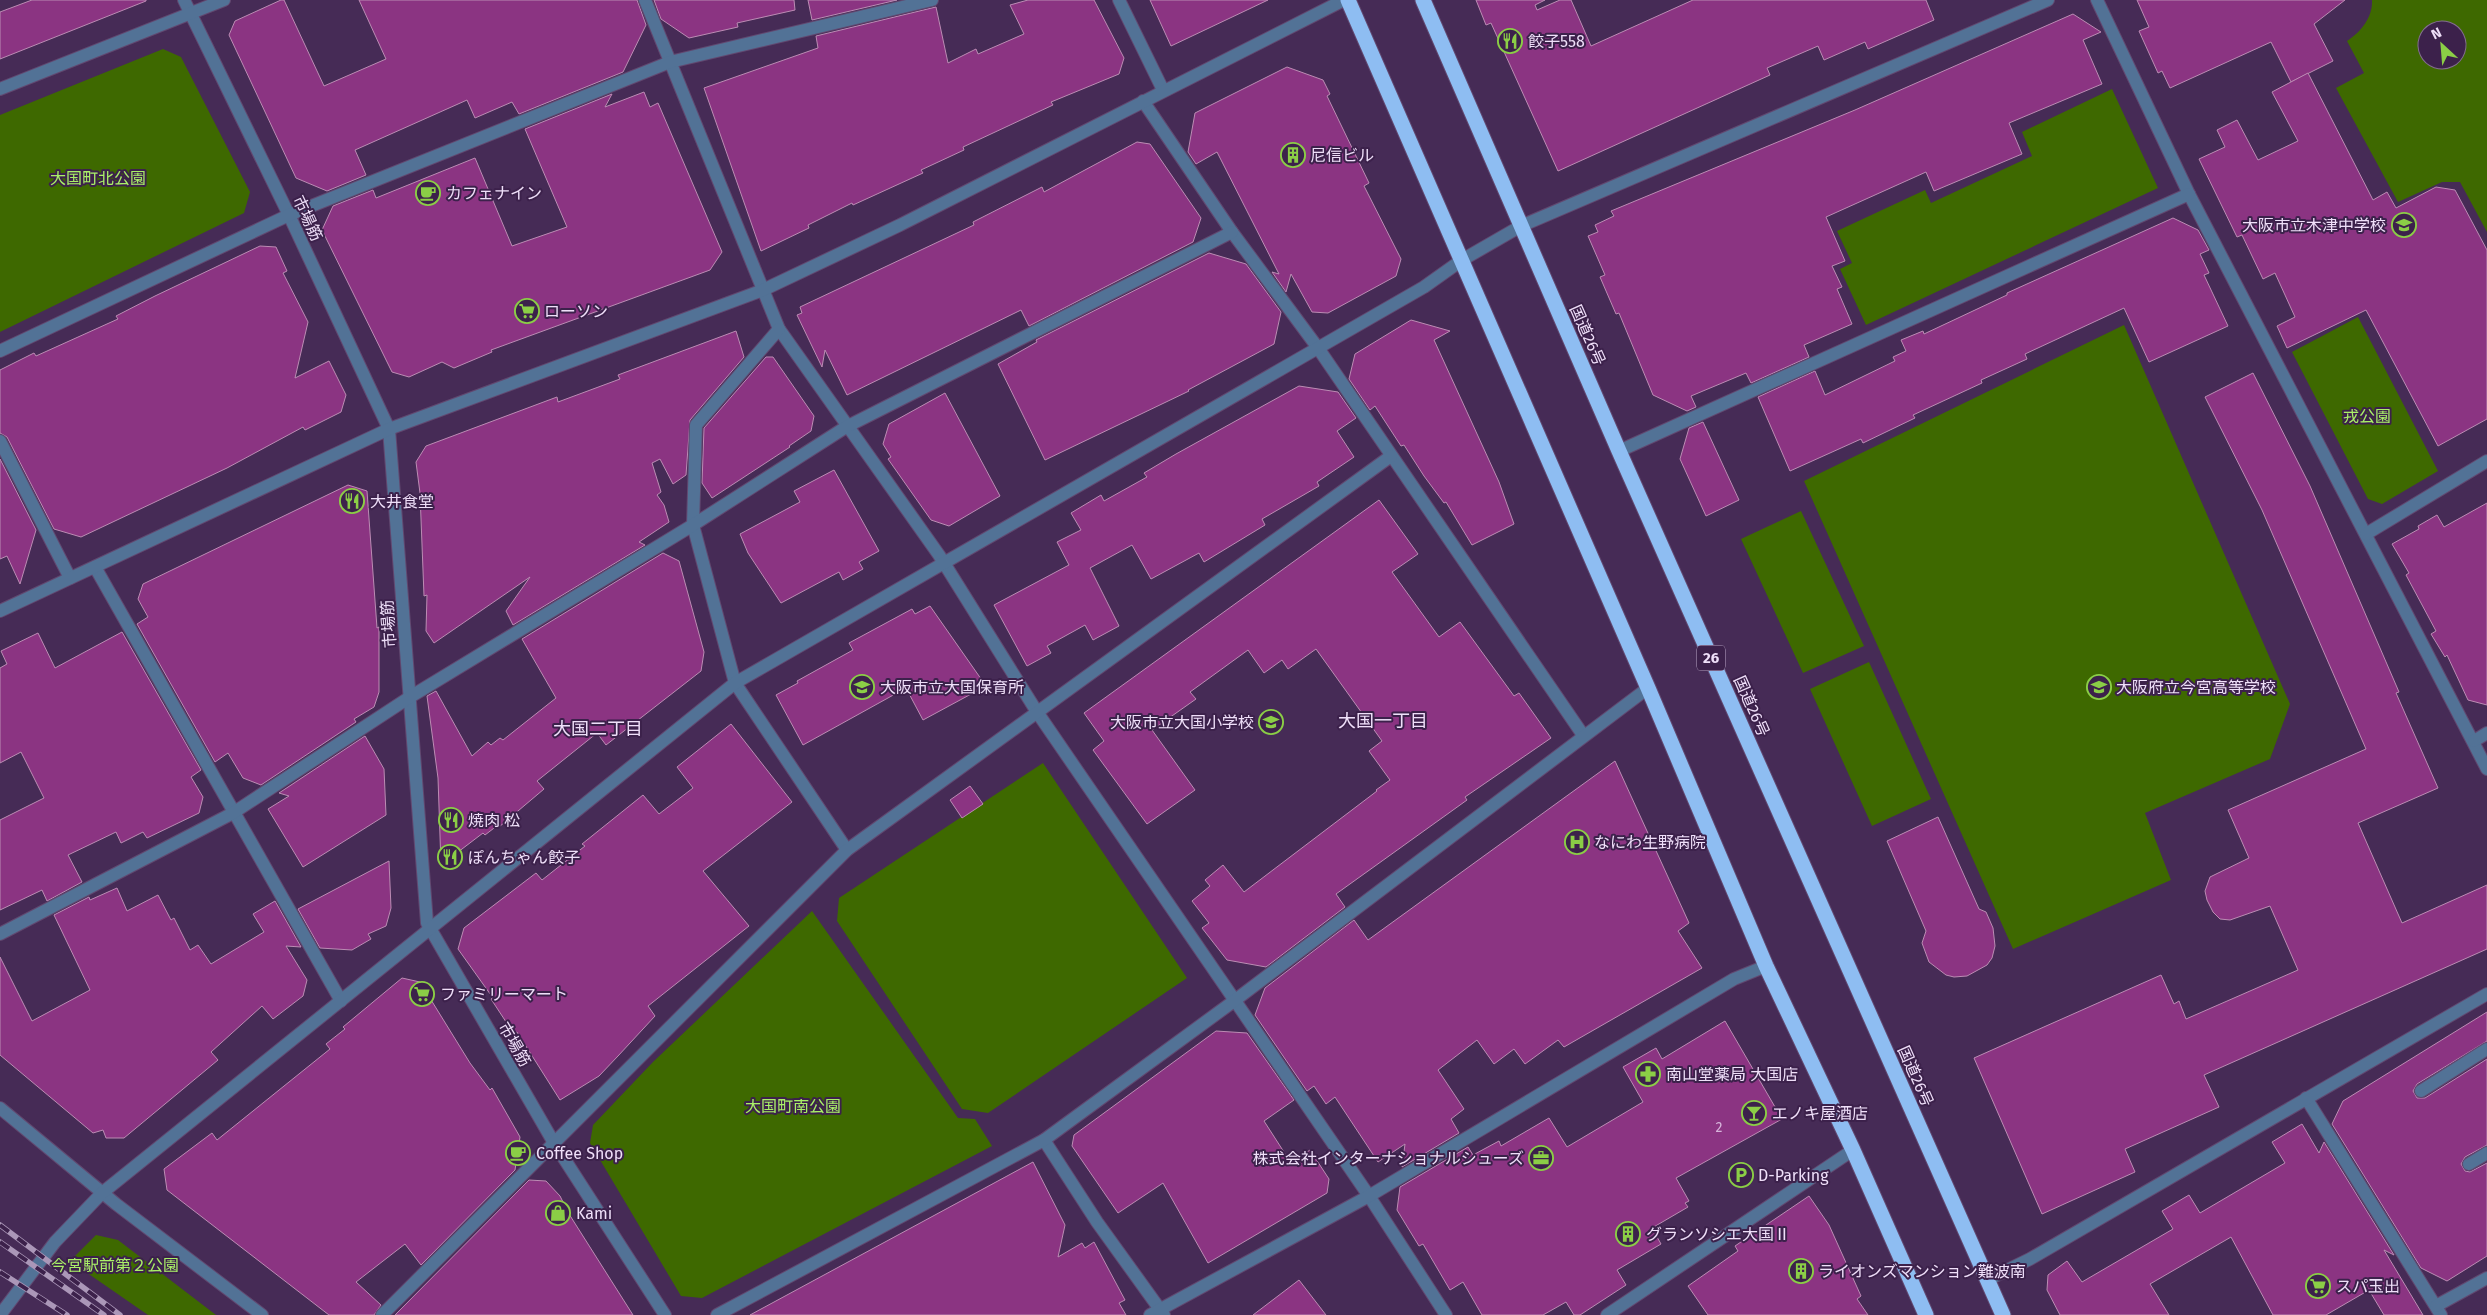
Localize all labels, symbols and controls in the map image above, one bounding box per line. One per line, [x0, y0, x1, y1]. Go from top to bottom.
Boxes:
north arrow [2417, 20, 2467, 70]
text: N [2429, 24, 2444, 43]
restaurant icon: 餃子558 [1497, 28, 1523, 54]
place label: 餃子558 [1528, 32, 1585, 51]
building icon: 尼信ビル [1280, 142, 1306, 168]
place label: 尼信ビル [1310, 146, 1374, 165]
park label: 大国町北公園 [50, 169, 146, 188]
cafe icon: カフェナイン [415, 180, 441, 206]
place label: カフェナイン [446, 184, 542, 203]
street label: 市場筋 [289, 192, 326, 244]
school or university icon: 大阪市立木津中学校 [2391, 212, 2417, 238]
place label: 大阪市立木津中学校 [2242, 216, 2386, 235]
supermarket icon: ローソン [514, 298, 540, 324]
place label: ローソン [544, 302, 608, 321]
street label: 国道26号 [1566, 302, 1609, 369]
park label: 戎公園 [2343, 407, 2391, 426]
restaurant icon: 大井食堂 [339, 488, 365, 514]
place label: 大井食堂 [370, 492, 434, 511]
street label: 市場筋 [377, 599, 400, 649]
road number: 26 [1697, 646, 1725, 670]
street label: 国道26号 [1730, 673, 1773, 740]
school or university icon: 大阪市立大国保育所 [849, 674, 875, 700]
school or university icon: 大阪府立今宮高等学校 [2086, 674, 2112, 700]
place label: 大阪市立大国保育所 [880, 678, 1024, 697]
place label: 大阪府立今宮高等学校 [2116, 678, 2276, 697]
school or university icon: 大阪市立大国小学校 [1258, 709, 1284, 735]
district label: 大国一丁目 [1338, 710, 1428, 732]
place label: 大阪市立大国小学校 [1110, 713, 1254, 732]
district label: 大国二丁目 [553, 718, 643, 740]
restaurant icon: 焼肉 松 [438, 807, 464, 833]
place label: 焼肉 松 [468, 811, 520, 830]
hospital icon: なにわ生野病院 [1564, 829, 1590, 855]
place label: なにわ生野病院 [1594, 833, 1706, 852]
restaurant icon: ぽんちゃん餃子 [437, 844, 463, 870]
place label: ぽんちゃん餃子 [468, 848, 580, 867]
supermarket icon: ファミリーマート [409, 981, 435, 1007]
place label: ファミリーマート [440, 985, 568, 1004]
street label: 市場筋 [494, 1019, 535, 1070]
street label: 国道26号 [1894, 1043, 1937, 1110]
pharmacy icon: 南山堂薬局 大国店 [1635, 1061, 1661, 1087]
place label: 南山堂薬局 大国店 [1666, 1065, 1798, 1084]
park label: 大国町南公園 [745, 1097, 841, 1116]
bar icon: エノキ屋酒店 [1741, 1100, 1767, 1126]
place label: エノキ屋酒店 [1772, 1104, 1868, 1123]
house number: 2 [1716, 1119, 1723, 1136]
cafe icon: Coffee Shop [505, 1140, 531, 1166]
place label: Coffee Shop [536, 1144, 623, 1163]
office icon: 株式会社インターナショナルシューズ [1528, 1145, 1554, 1171]
place label: 株式会社インターナショナルシューズ [1253, 1149, 1524, 1168]
parking icon: D-Parking [1728, 1162, 1754, 1188]
place label: D-Parking [1758, 1166, 1829, 1185]
shop icon: Kami [545, 1200, 571, 1226]
place label: Kami [576, 1204, 612, 1223]
building icon: グランソシエ大国Ⅱ [1615, 1221, 1641, 1247]
place label: グランソシエ大国Ⅱ [1646, 1225, 1790, 1244]
park label: 今宮駅前第２公園 [51, 1256, 179, 1275]
building icon: ライオンズマンション難波南 [1788, 1258, 1814, 1284]
place label: ライオンズマンション難波南 [1818, 1262, 2026, 1281]
supermarket icon: スパ玉出 [2305, 1273, 2331, 1299]
place label: スパ玉出 [2336, 1277, 2400, 1296]

